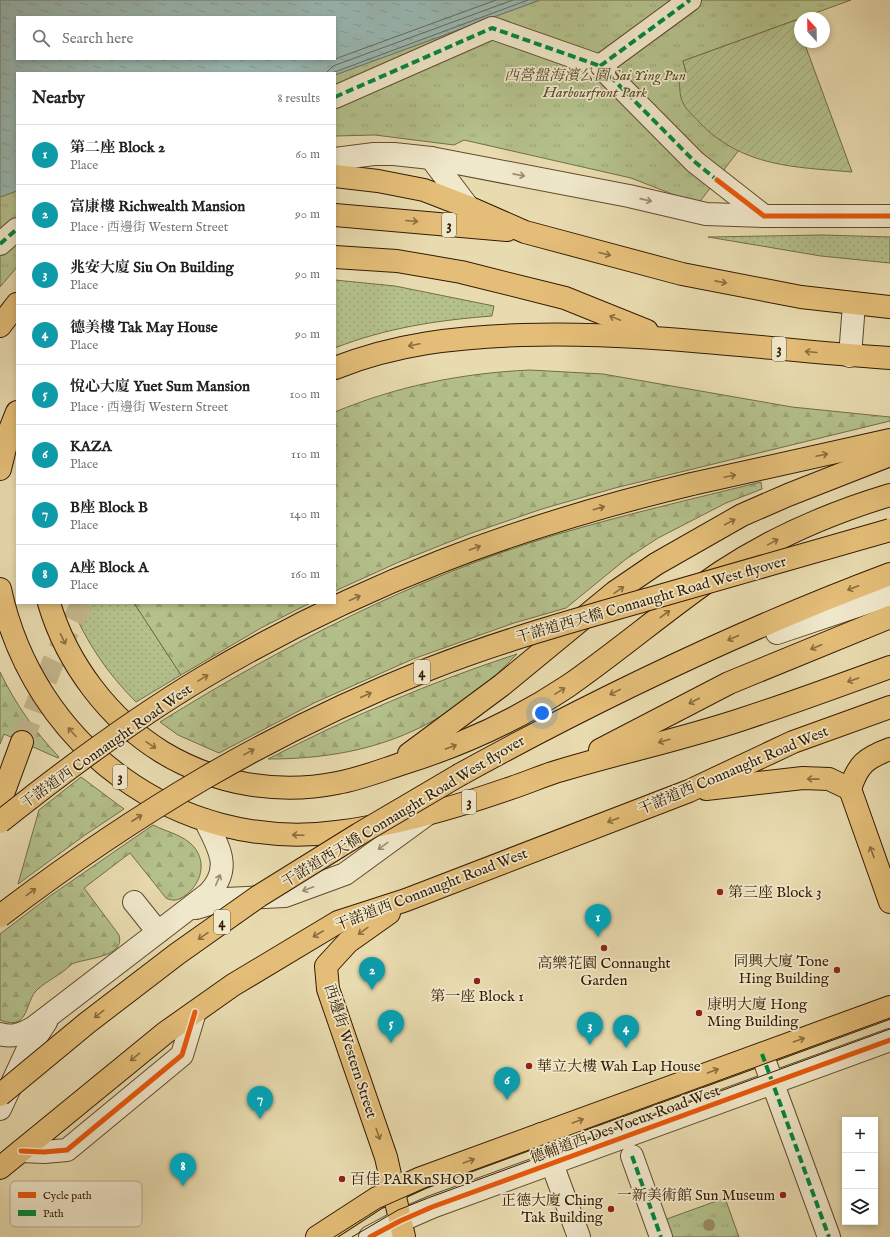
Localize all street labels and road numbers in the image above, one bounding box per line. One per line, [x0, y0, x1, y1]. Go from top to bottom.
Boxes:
road number: 3 [442, 213, 456, 237]
road number: 3 [772, 337, 786, 361]
street label: 干諾道西天橋 Connaught Road West flyover [514, 552, 789, 647]
road number: 4 [414, 660, 430, 684]
street label: 干諾道西 Connaught Road West [17, 680, 196, 813]
street label: 干諾道西 Connaught Road West [635, 722, 831, 819]
street label: 干諾道西天橋 Connaught Road West flyover [278, 731, 529, 892]
road number: 3 [113, 765, 127, 789]
road number: 3 [462, 790, 476, 814]
street label: 干諾道西 Connaught Road West [332, 844, 530, 935]
road number: 4 [214, 910, 230, 934]
street label: 西邊街 Western Street [320, 982, 381, 1121]
street label: 德輔道西 Des Voeux Road West [527, 1081, 723, 1168]

